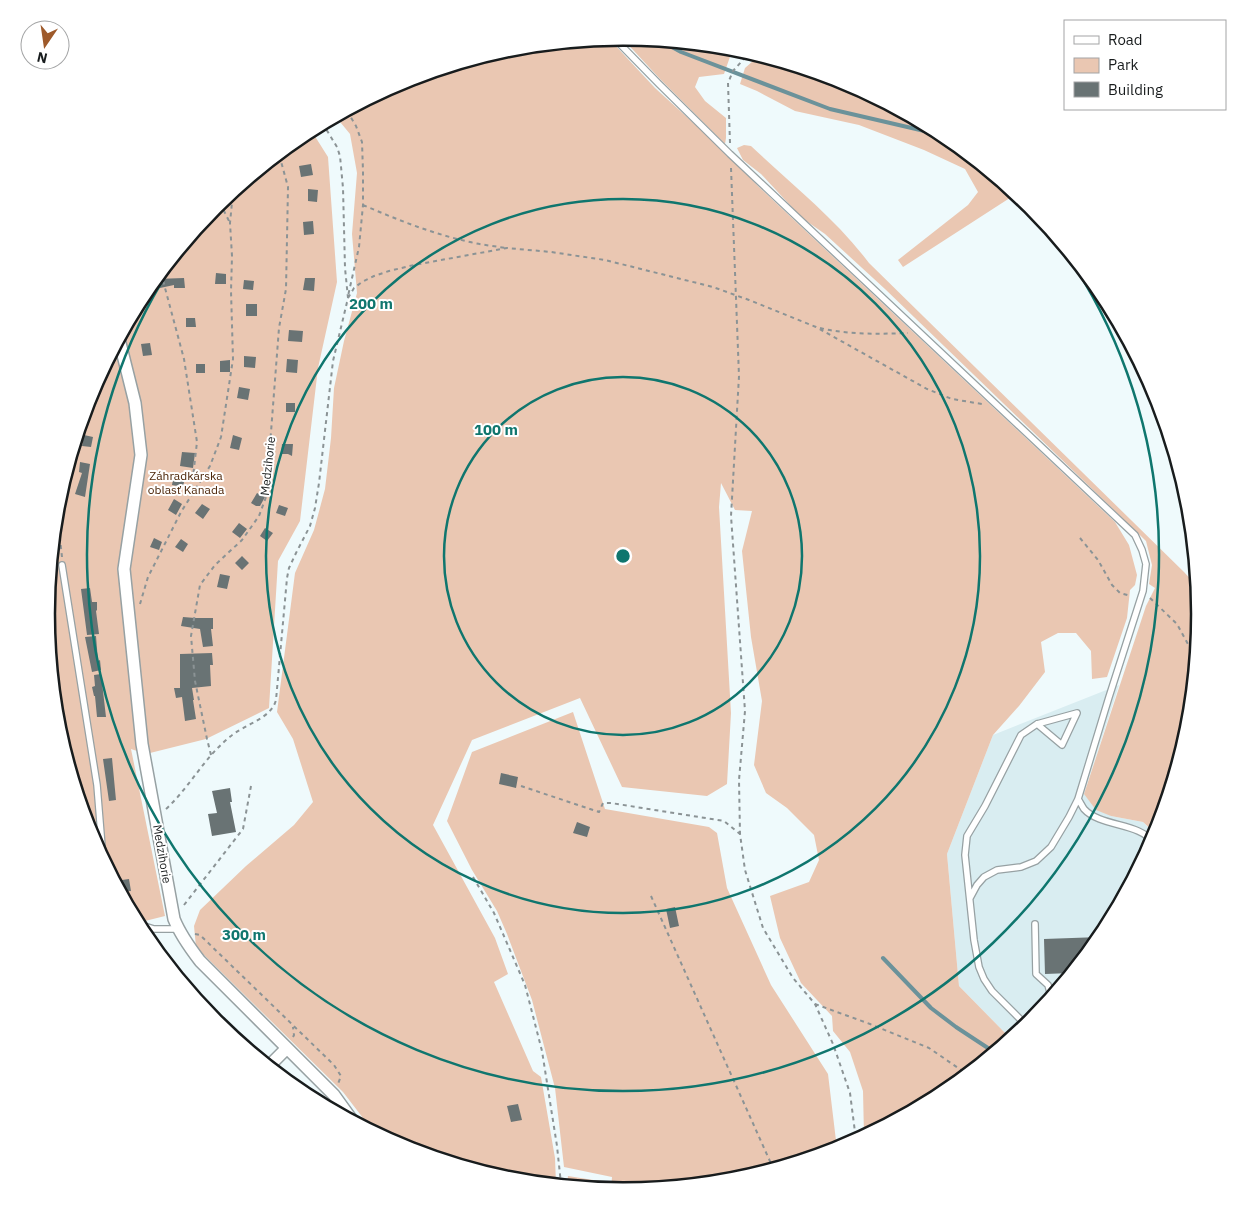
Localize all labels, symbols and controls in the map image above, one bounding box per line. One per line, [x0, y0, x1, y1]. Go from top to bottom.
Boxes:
north arrow [20, 20, 70, 70]
legend [1064, 20, 1226, 110]
text: Road [1108, 30, 1143, 49]
text: N [35, 48, 49, 68]
text: Park [1108, 55, 1138, 74]
text: Building [1108, 80, 1163, 99]
text: 200 m [349, 294, 393, 313]
text: 100 m [474, 420, 518, 439]
street label: Medzihorie [257, 435, 278, 496]
park label: Záhradkárska oblasť Kanada [148, 468, 225, 497]
centre of rings [614, 547, 632, 565]
street label: Medzihorie [150, 823, 175, 885]
text: 300 m [222, 925, 266, 944]

